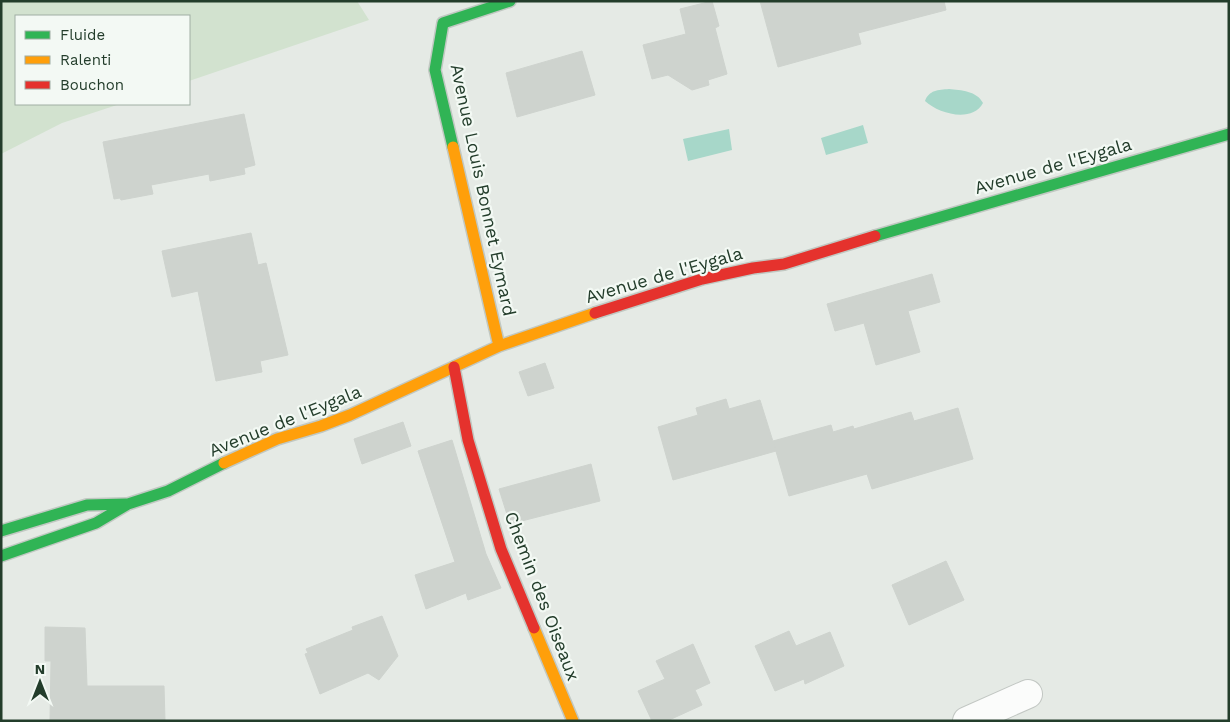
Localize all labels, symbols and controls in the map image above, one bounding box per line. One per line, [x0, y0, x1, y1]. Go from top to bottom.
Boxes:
legend [15, 15, 190, 105]
text: Fluide [60, 26, 105, 44]
text: Ralenti [60, 51, 111, 69]
street label: Avenue Louis Bonnet Eymard [446, 62, 520, 318]
text: Bouchon [60, 76, 124, 94]
street label: Avenue de l'Eygala [972, 133, 1134, 198]
street label: Avenue de l'Eygala [583, 242, 745, 307]
street label: Avenue de l'Eygala [206, 380, 364, 461]
street label: Chemin des Oiseaux [501, 508, 584, 683]
north arrow [15, 657, 65, 707]
text: N [35, 661, 45, 677]

